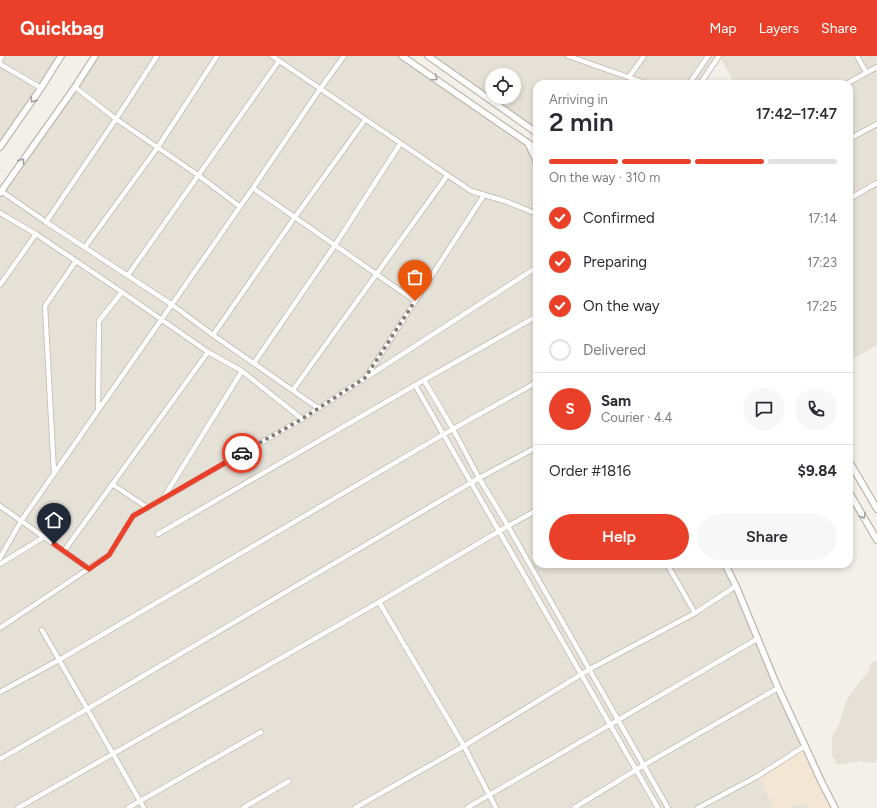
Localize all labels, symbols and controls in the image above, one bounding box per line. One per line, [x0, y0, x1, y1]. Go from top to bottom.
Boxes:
text: Quickbag [20, 17, 104, 40]
text: Map [709, 20, 737, 37]
text: Layers [759, 20, 799, 37]
text: Share [821, 20, 857, 37]
map controls [485, 68, 521, 104]
button: locate [485, 68, 521, 104]
one-way arrow [430, 73, 437, 80]
text: Arriving in [549, 92, 608, 107]
one-way arrow [31, 96, 38, 103]
text: 17:42–17:47 [756, 105, 837, 123]
text: 2 min [549, 106, 614, 138]
one-way arrow [17, 159, 24, 166]
text: On the way · 310 m [549, 170, 660, 185]
icon: check [549, 207, 571, 229]
text: Confirmed [583, 209, 655, 227]
text: 17:14 [808, 211, 837, 226]
icon: check [549, 251, 571, 273]
text: Preparing [583, 253, 647, 271]
text: 17:23 [807, 255, 837, 270]
pin [398, 260, 432, 301]
icon: bag [404, 266, 426, 288]
icon: check [549, 295, 571, 317]
text: On the way [583, 297, 660, 315]
text: 17:25 [807, 299, 837, 314]
text: Delivered [583, 341, 646, 359]
button: chat [743, 388, 785, 430]
button: phone [795, 388, 837, 430]
text: Sam [601, 392, 631, 410]
text: S [565, 400, 575, 418]
text: Courier · 4.4 [601, 410, 673, 425]
courier [222, 433, 262, 473]
icon: car [231, 442, 253, 464]
text: Order #1816 [549, 462, 631, 480]
text: $9.84 [798, 462, 837, 480]
pin [37, 503, 71, 544]
icon: home [43, 509, 65, 531]
one-way arrow [858, 512, 866, 519]
button: Help [549, 514, 689, 560]
button: Share [697, 514, 837, 560]

